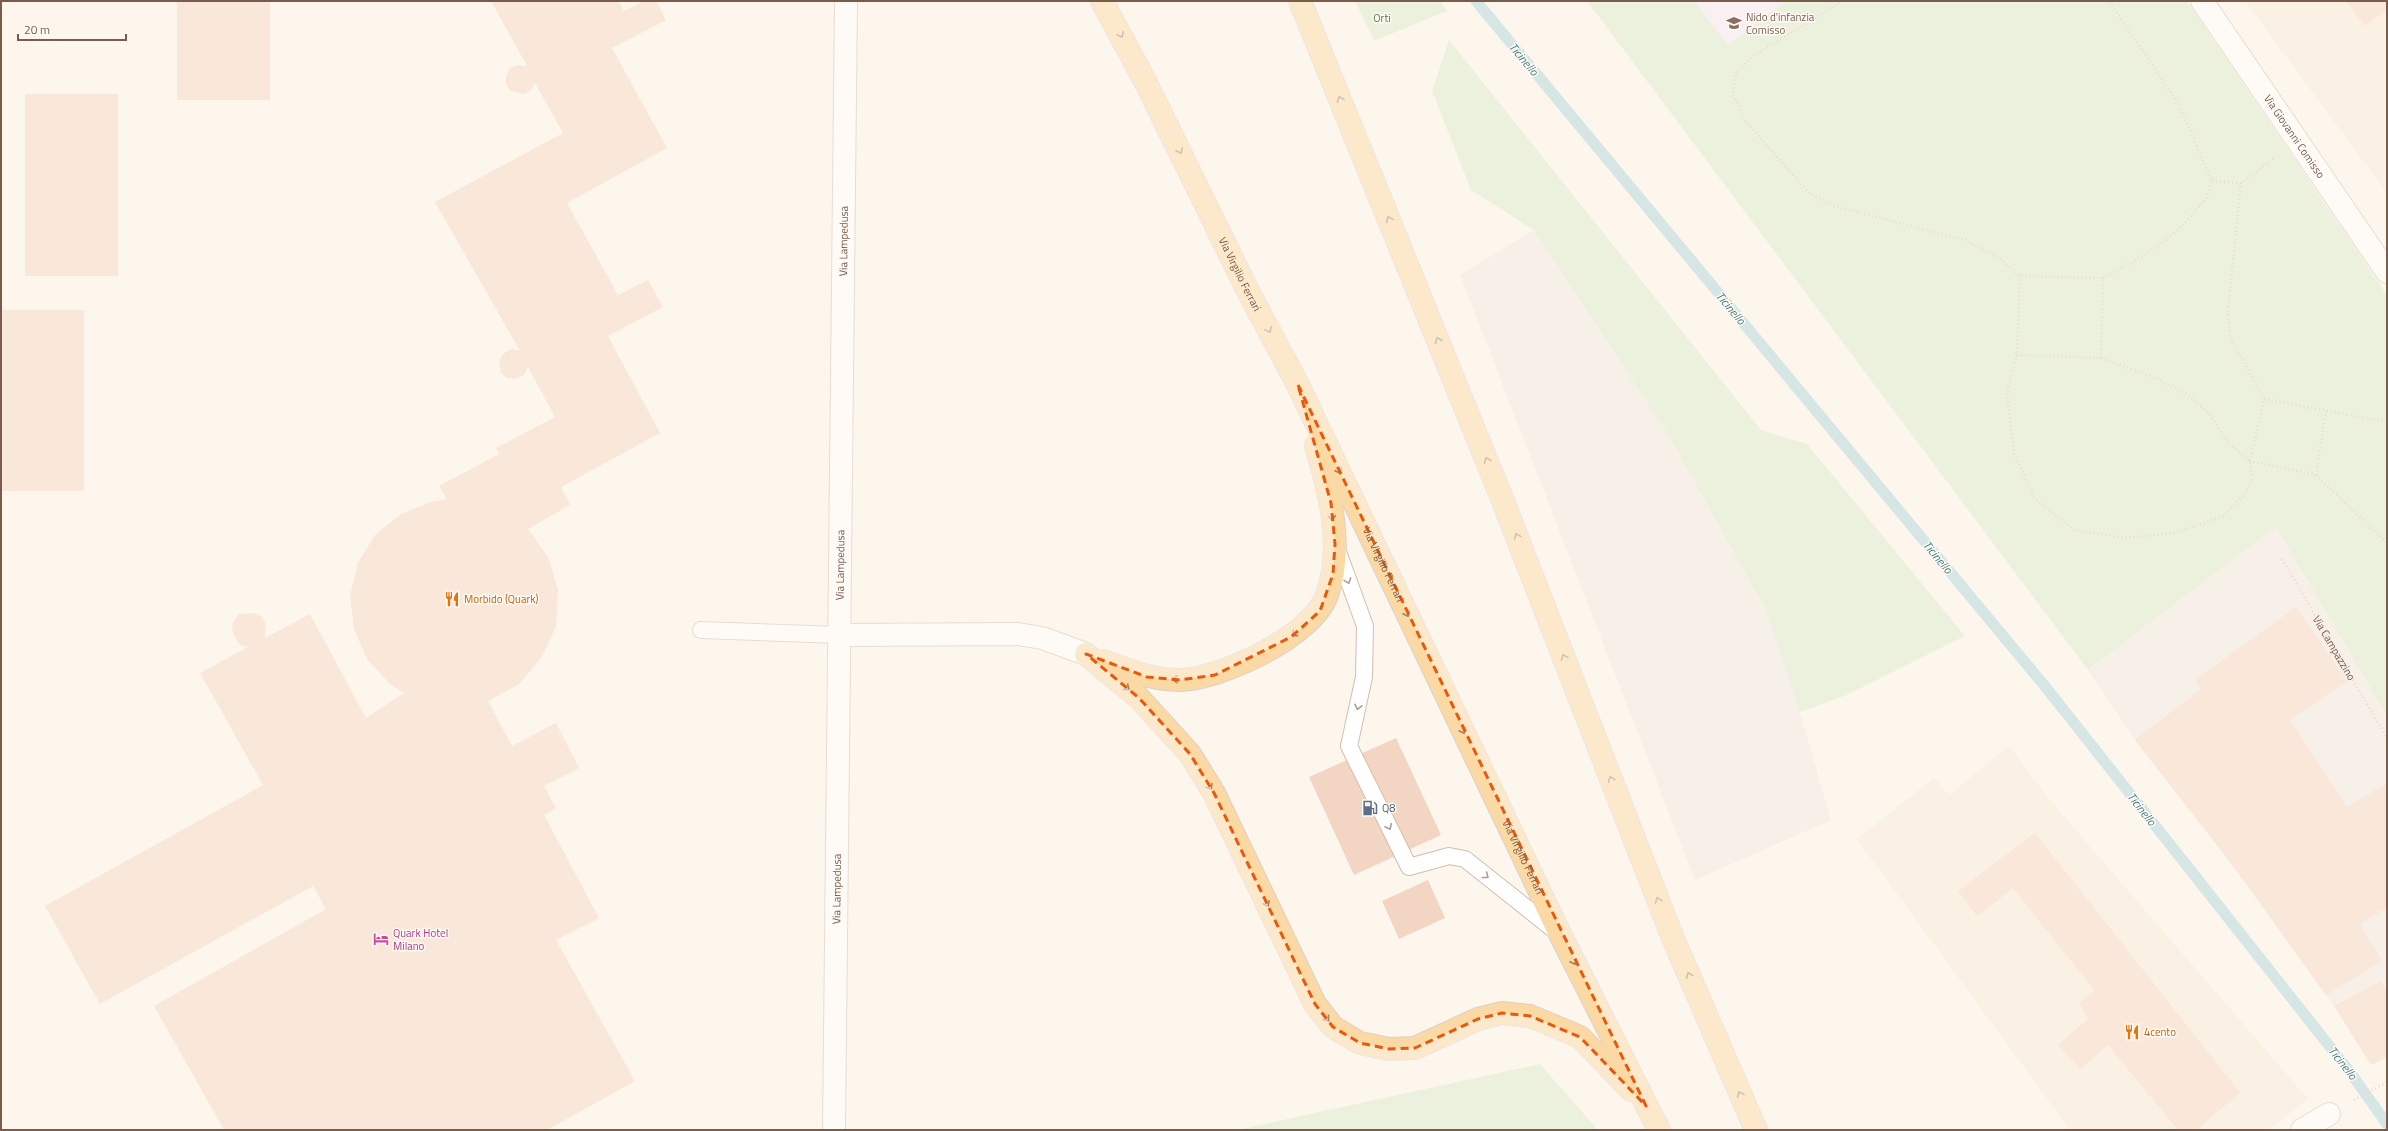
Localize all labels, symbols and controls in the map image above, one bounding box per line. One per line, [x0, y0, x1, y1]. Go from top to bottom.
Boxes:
place label: Nido d'infanzia Comisso [1746, 9, 1815, 38]
park label: Orti [1373, 10, 1391, 26]
school or university icon: Nido d'infanzia Comisso [1725, 14, 1743, 32]
scale bar [18, 16, 126, 42]
text: 20 m [24, 20, 50, 39]
one-way arrow [1116, 31, 1124, 39]
water label: Ticinello [1504, 38, 1544, 80]
street label: Via Giovanni Comisso [2260, 91, 2329, 182]
one-way arrow [1337, 95, 1345, 102]
one-way arrow [1175, 147, 1183, 155]
street label: Via Lampedusa [835, 205, 852, 276]
one-way arrow [1386, 216, 1394, 223]
street label: Via Virgilio Ferrari [1215, 234, 1265, 314]
water label: Ticinello [1711, 287, 1751, 329]
one-way arrow [1264, 326, 1272, 333]
one-way arrow [1435, 336, 1443, 344]
one-way arrow [1483, 457, 1491, 464]
one-way arrow [1334, 467, 1342, 474]
one-way arrow [1328, 515, 1337, 521]
street label: Via Virgilio Ferrari [1359, 524, 1408, 604]
street label: Via Lampedusa [832, 529, 848, 600]
one-way arrow [1514, 533, 1522, 541]
water label: Ticinello [1918, 536, 1958, 578]
one-way arrow [1344, 577, 1352, 584]
restaurant icon: Morbido (Quark) [443, 590, 461, 608]
place label: Morbido (Quark) [464, 591, 538, 607]
one-way arrow [1402, 609, 1410, 617]
street label: Via Campazzino [2309, 612, 2360, 684]
one-way arrow [1292, 629, 1299, 636]
one-way arrow [1561, 654, 1569, 661]
one-way arrow [1172, 675, 1178, 683]
one-way arrow [1122, 683, 1130, 690]
one-way arrow [1354, 704, 1362, 710]
one-way arrow [1458, 727, 1466, 734]
one-way arrow [1608, 775, 1616, 782]
one-way arrow [1206, 783, 1213, 790]
water label: Ticinello [2123, 788, 2162, 831]
fuel station icon: Q8 [1361, 799, 1379, 817]
place label: Q8 [1382, 800, 1395, 816]
street label: Via Virgilio Ferrari [1499, 817, 1548, 897]
one-way arrow [1384, 822, 1392, 830]
street label: Via Lampedusa [828, 853, 845, 924]
one-way arrow [1482, 872, 1489, 879]
one-way arrow [1655, 896, 1663, 903]
one-way arrow [1262, 899, 1270, 907]
place label: Quark Hotel Milano [393, 925, 448, 954]
hotel icon: Quark Hotel Milano [372, 930, 390, 948]
one-way arrow [1569, 957, 1577, 965]
one-way arrow [1686, 971, 1694, 979]
one-way arrow [1322, 1014, 1329, 1021]
restaurant icon: 4cento [2123, 1023, 2141, 1041]
place label: 4cento [2144, 1024, 2176, 1040]
water label: Ticinello [2324, 1042, 2363, 1085]
one-way arrow [1737, 1091, 1745, 1099]

